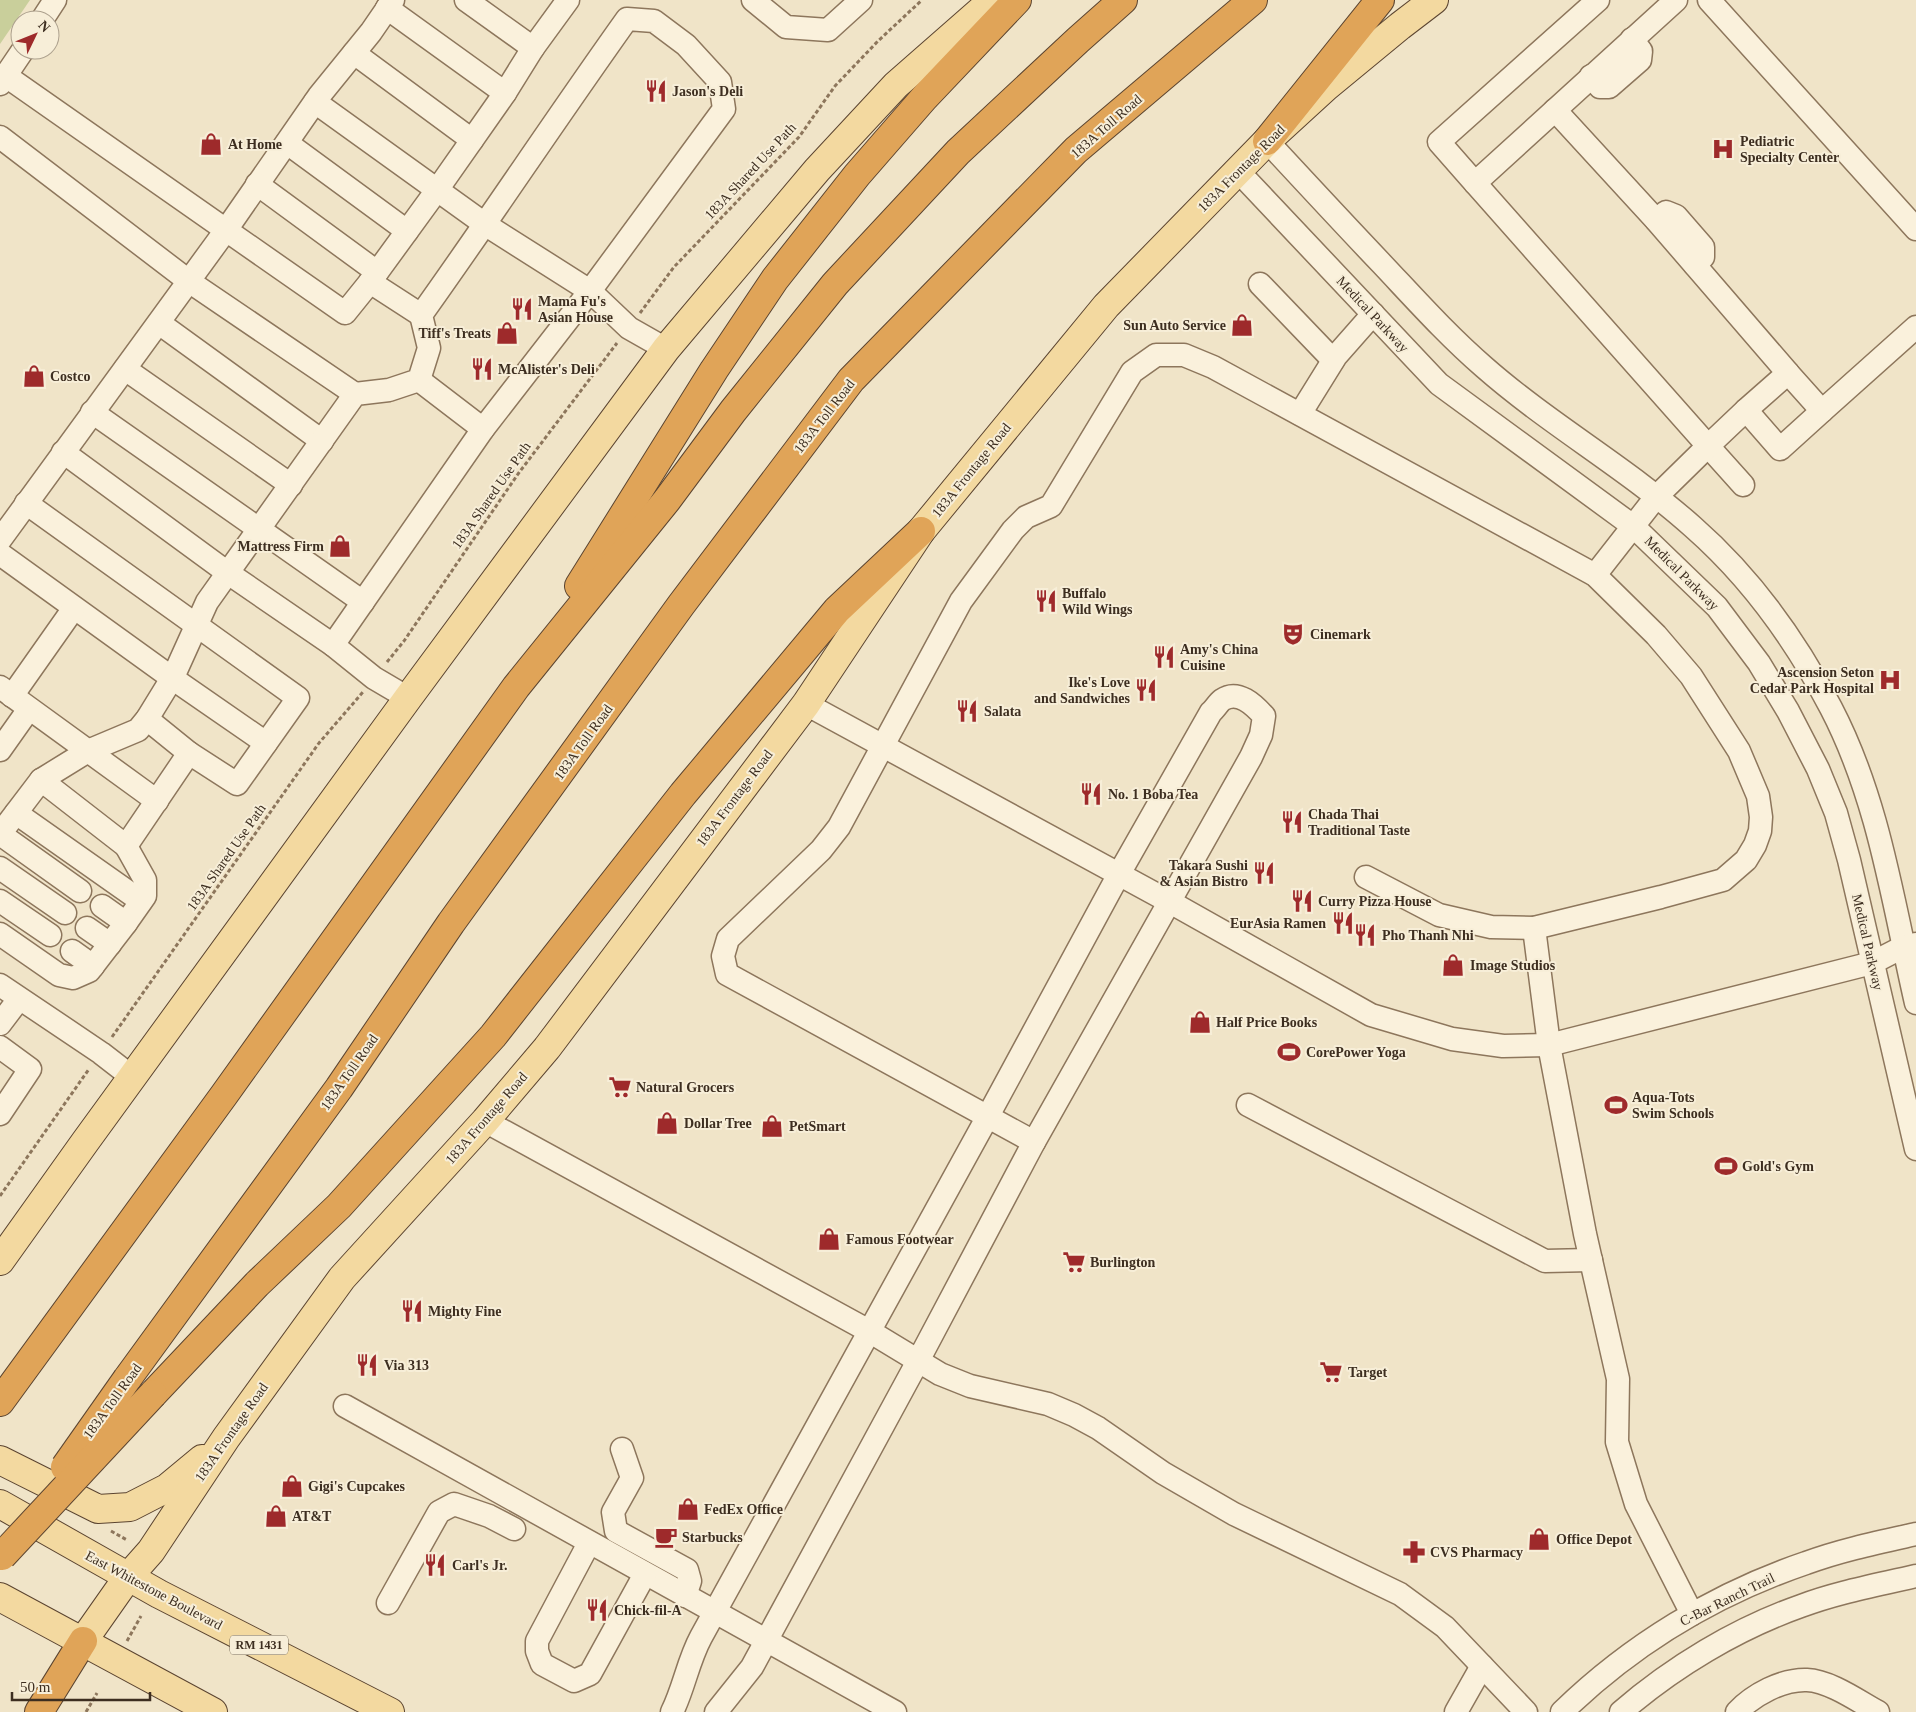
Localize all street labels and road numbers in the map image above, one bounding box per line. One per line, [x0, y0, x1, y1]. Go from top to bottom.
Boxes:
street label: 183A Toll Road [1068, 92, 1145, 161]
street label: 183A Shared Use Path [702, 120, 799, 223]
street label: 183A Frontage Road [1195, 122, 1288, 215]
street label: Medical Parkway [1334, 273, 1412, 355]
street label: 183A Toll Road [791, 377, 858, 456]
street label: 183A Frontage Road [929, 420, 1014, 520]
street label: 183A Shared Use Path [449, 439, 534, 551]
street label: Medical Parkway [1642, 533, 1722, 613]
street label: 183A Toll Road [551, 702, 616, 783]
street label: 183A Frontage Road [693, 747, 775, 849]
street label: 183A Shared Use Path [184, 801, 269, 913]
street label: Medical Parkway [1849, 893, 1886, 992]
street label: 183A Toll Road [318, 1032, 381, 1113]
street label: 183A Frontage Road [442, 1069, 530, 1167]
street label: 183A Toll Road [80, 1361, 145, 1442]
street label: 183A Frontage Road [192, 1380, 271, 1484]
street label: East Whitestone Boulevard [83, 1548, 225, 1633]
street label: C-Bar Ranch Trail [1677, 1570, 1777, 1629]
road number: RM 1431 [230, 1636, 288, 1654]

